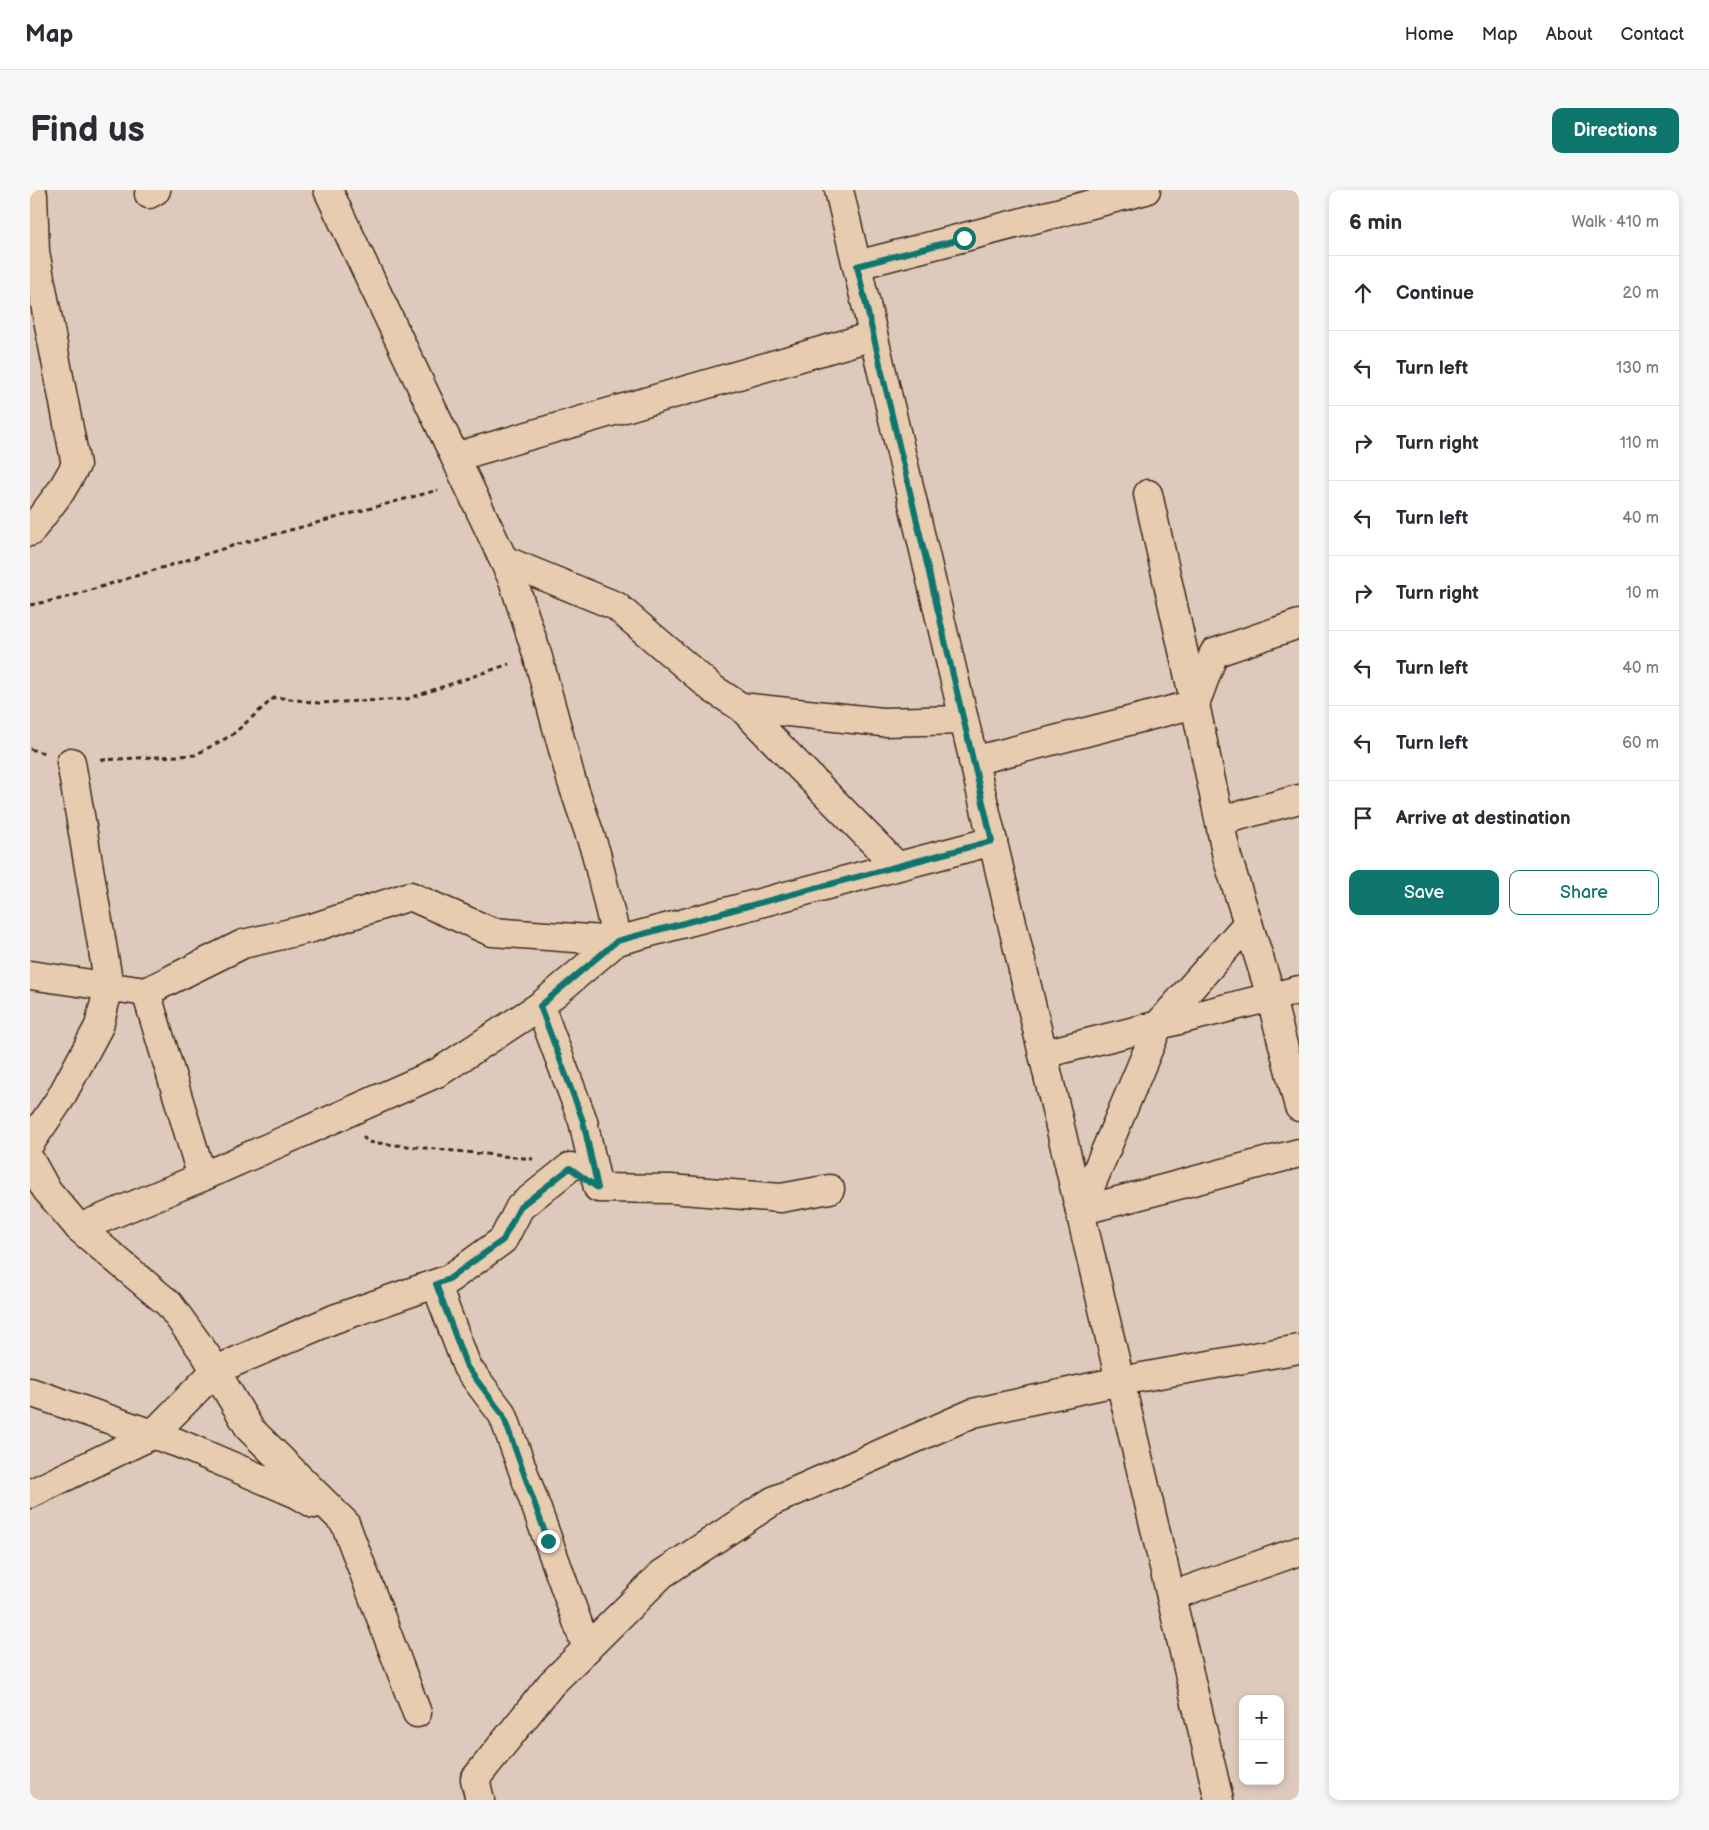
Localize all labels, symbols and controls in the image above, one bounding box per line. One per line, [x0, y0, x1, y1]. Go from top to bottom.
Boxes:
text: Map [25, 20, 73, 49]
text: Home [1405, 24, 1454, 45]
text: Map [1482, 24, 1518, 45]
text: About [1546, 24, 1593, 45]
text: Contact [1621, 24, 1684, 45]
button: Directions [1552, 108, 1679, 153]
text: Find us [30, 109, 145, 152]
text: 6 min [1349, 210, 1402, 235]
text: Walk · 410 m [1572, 213, 1659, 232]
route start [953, 227, 976, 250]
icon: ahead [1349, 279, 1377, 307]
text: Continue [1396, 282, 1474, 305]
text: 20 m [1623, 284, 1659, 303]
icon: left [1349, 354, 1377, 382]
text: Turn left [1396, 357, 1468, 380]
text: 130 m [1616, 359, 1659, 378]
icon: right [1349, 429, 1377, 457]
text: Turn right [1396, 432, 1479, 455]
text: 110 m [1620, 434, 1659, 453]
icon: left [1349, 504, 1377, 532]
text: Turn left [1396, 507, 1468, 530]
text: 40 m [1622, 509, 1659, 528]
icon: right [1349, 579, 1377, 607]
text: Turn right [1396, 582, 1479, 605]
text: 10 m [1626, 584, 1659, 603]
icon: left [1349, 654, 1377, 682]
text: Turn left [1396, 657, 1468, 680]
text: 40 m [1622, 659, 1659, 678]
icon: left [1349, 729, 1377, 757]
text: Turn left [1396, 732, 1468, 755]
text: 60 m [1622, 734, 1659, 753]
icon: arrive [1349, 804, 1377, 832]
text: Arrive at destination [1396, 807, 1571, 830]
button: Save [1349, 870, 1499, 915]
button: Share [1509, 870, 1659, 915]
route end [537, 1530, 560, 1553]
map controls [1239, 1695, 1284, 1785]
button: + [1239, 1695, 1284, 1740]
button: − [1239, 1740, 1284, 1785]

